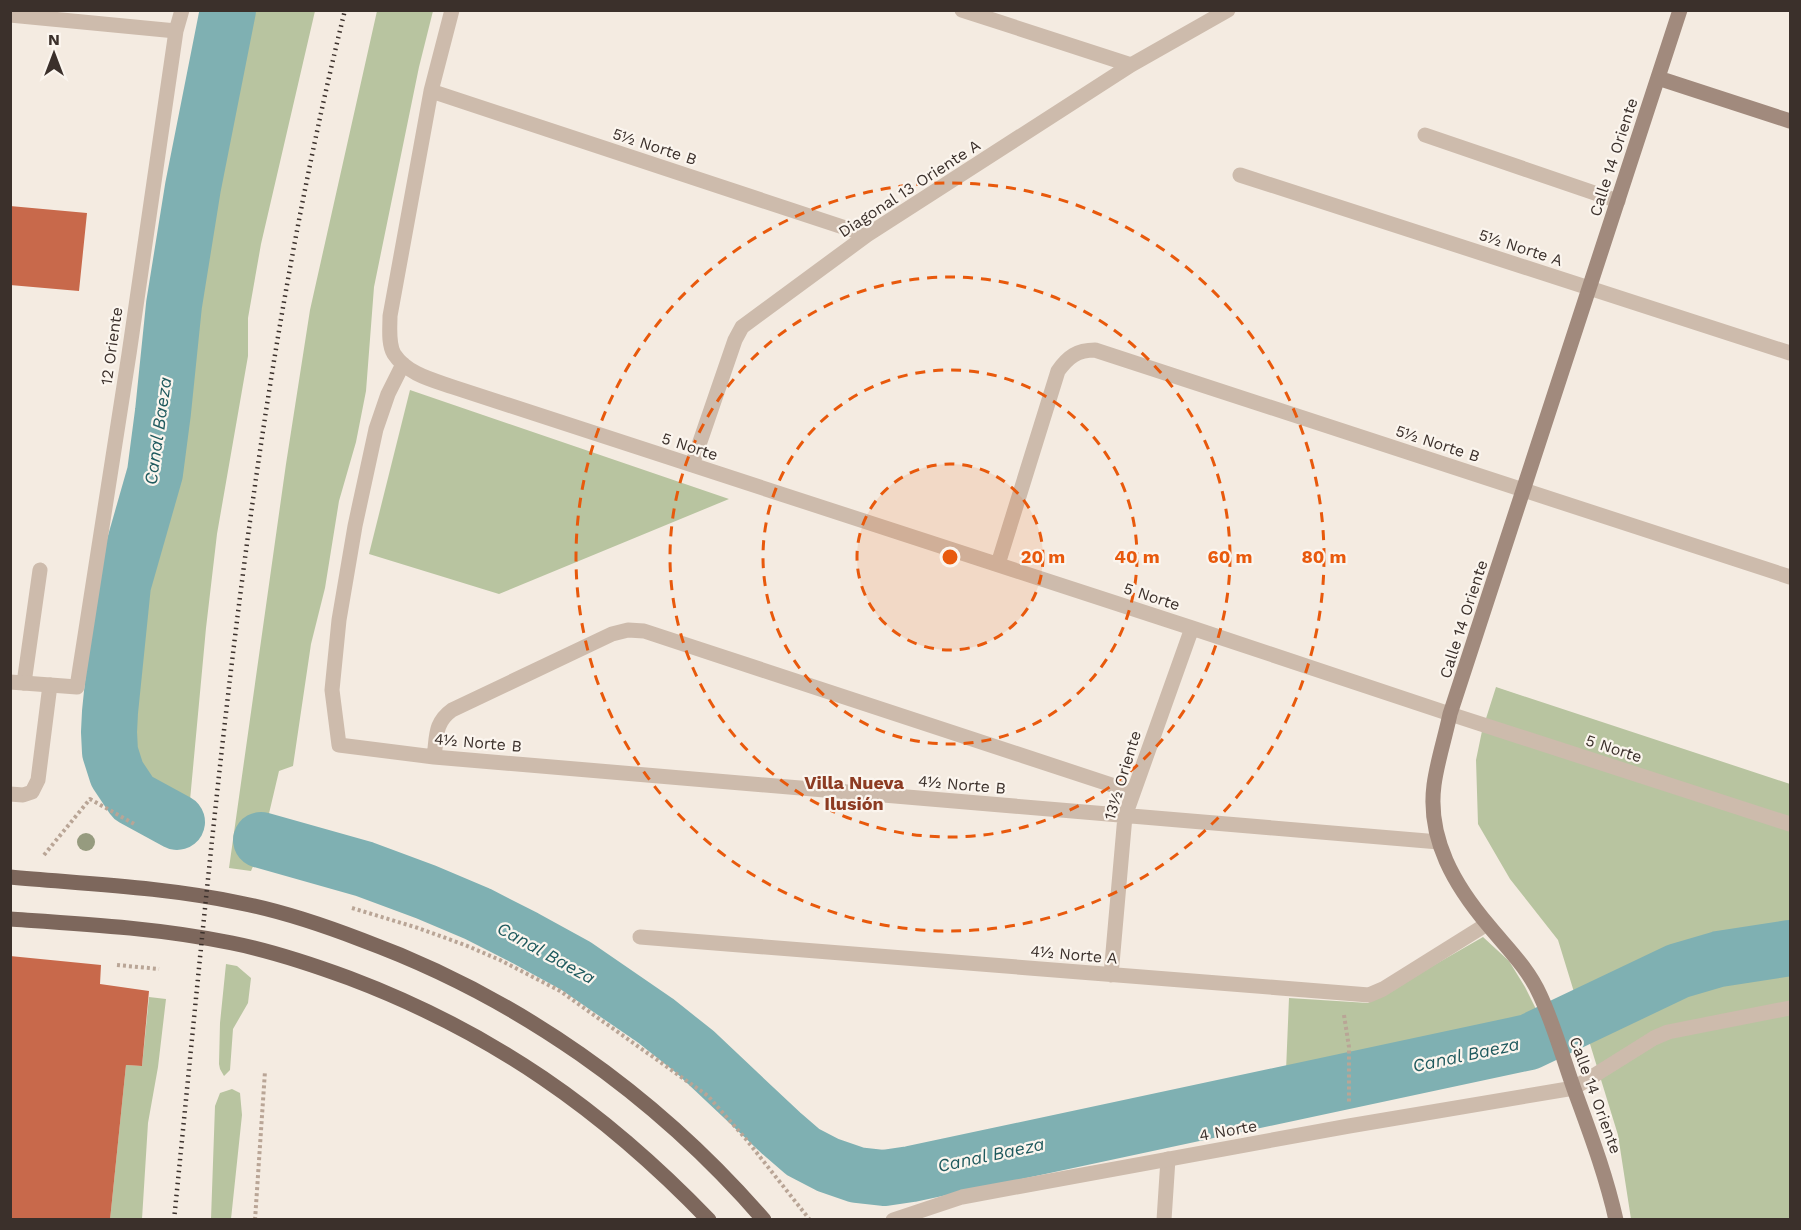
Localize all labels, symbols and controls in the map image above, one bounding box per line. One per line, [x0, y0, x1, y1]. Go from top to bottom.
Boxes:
north arrow [24, 24, 84, 84]
text: N [48, 30, 60, 49]
street label: Calle 14 Oriente [1585, 96, 1642, 219]
street label: 5½ Norte B [610, 124, 699, 169]
street label: Diagonal 13 Oriente A [835, 135, 984, 241]
street label: 5½ Norte A [1477, 225, 1566, 270]
street label: 12 Oriente [97, 306, 126, 386]
water label: Canal Baeza [140, 376, 175, 486]
street label: 5½ Norte B [1393, 421, 1482, 466]
street label: 5 Norte [659, 428, 720, 464]
text: 20 m [1021, 546, 1065, 567]
text: 40 m [1114, 546, 1160, 567]
text: 60 m [1208, 546, 1252, 567]
text: 80 m [1302, 546, 1346, 567]
centre of rings [940, 547, 960, 567]
street label: Calle 14 Oriente [1435, 558, 1492, 681]
street label: 5 Norte [1121, 578, 1182, 614]
street label: 13½ Oriente [1100, 728, 1145, 822]
street label: 4½ Norte B [433, 729, 523, 756]
street label: 5 Norte [1583, 730, 1644, 766]
street label: 4½ Norte B [917, 771, 1007, 798]
district label: Villa Nueva Ilusión [804, 772, 904, 814]
water label: Canal Baeza [494, 917, 599, 988]
street label: 4½ Norte A [1030, 941, 1119, 968]
water label: Canal Baeza [1411, 1033, 1521, 1076]
street label: Calle 14 Oriente [1566, 1034, 1626, 1156]
street label: 4 Norte [1198, 1116, 1259, 1145]
water label: Canal Baeza [936, 1133, 1046, 1176]

